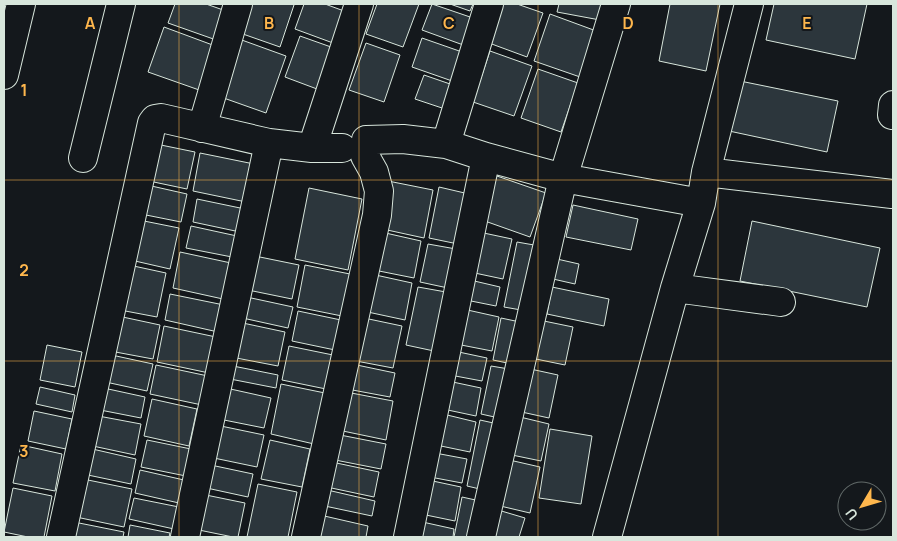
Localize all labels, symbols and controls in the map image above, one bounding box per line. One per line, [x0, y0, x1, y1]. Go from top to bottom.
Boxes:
text: A [85, 12, 96, 34]
text: B [264, 12, 274, 34]
text: C [443, 12, 455, 34]
text: D [622, 12, 634, 34]
text: E [802, 12, 812, 34]
text: 1 [20, 79, 28, 101]
text: 2 [19, 259, 29, 281]
text: 3 [19, 440, 29, 462]
north arrow [837, 481, 887, 531]
text: U [841, 504, 862, 524]

